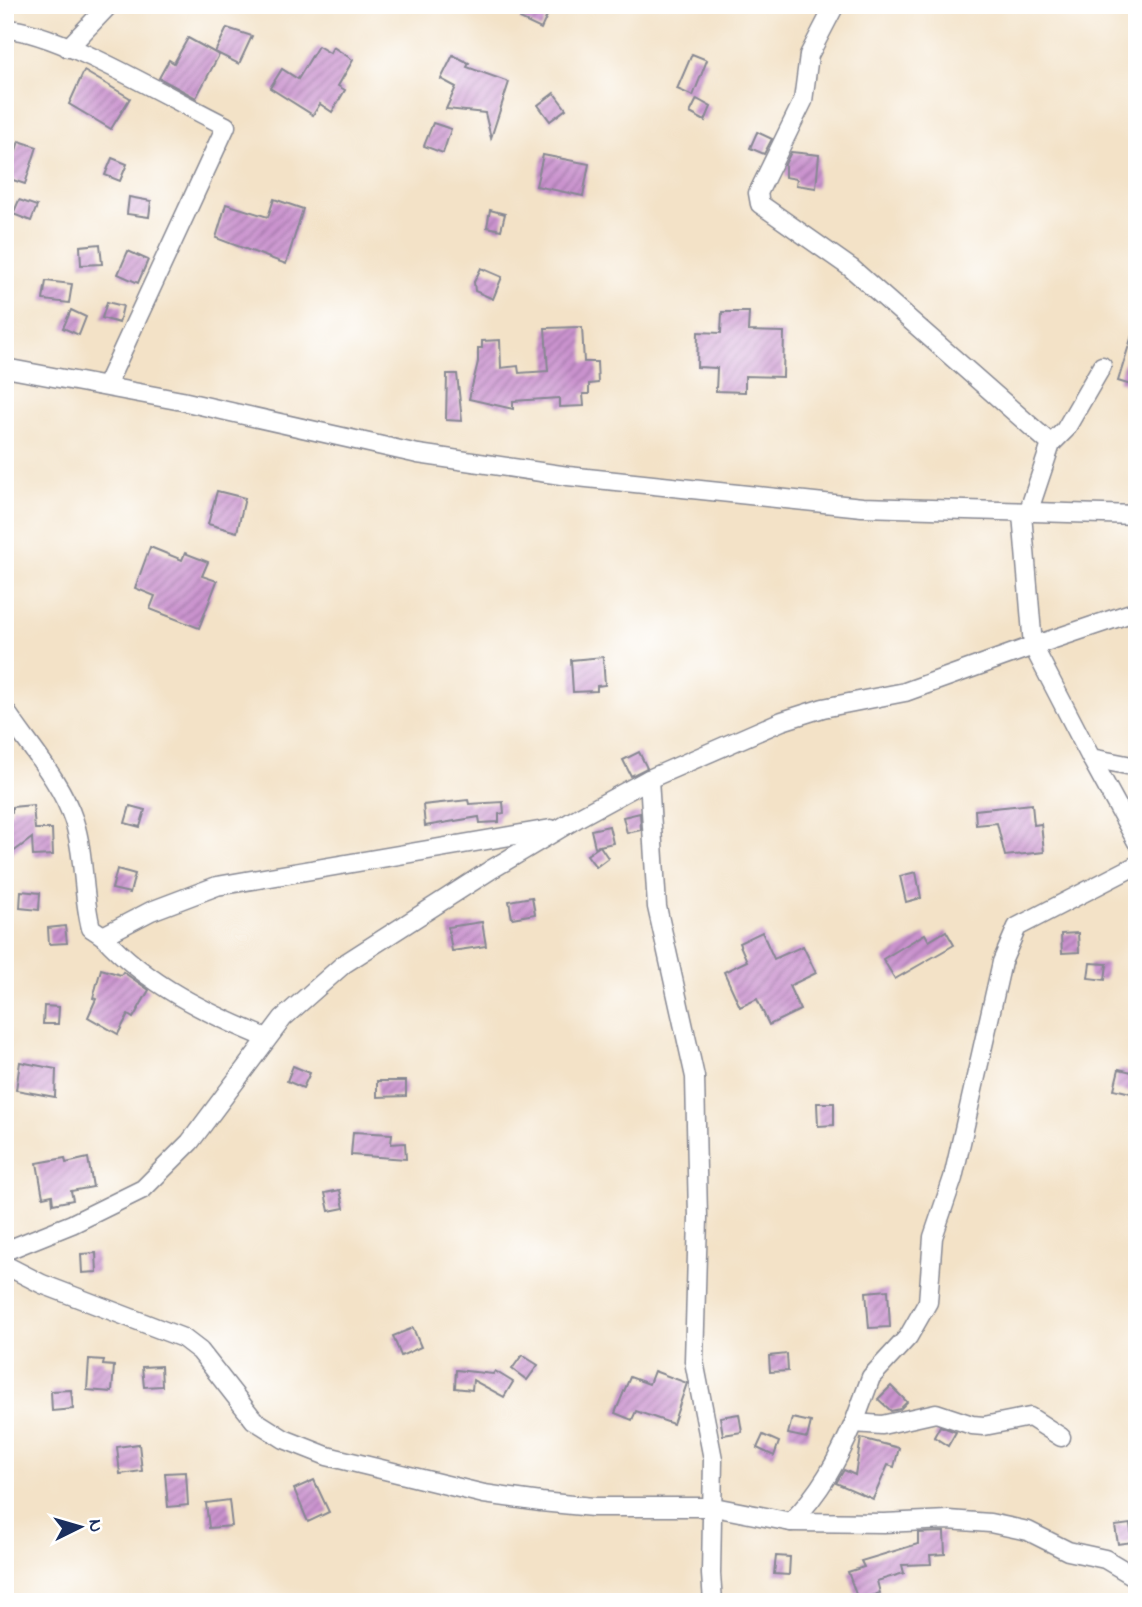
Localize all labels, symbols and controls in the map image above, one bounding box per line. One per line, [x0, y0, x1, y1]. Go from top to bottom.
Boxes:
north arrow [46, 1492, 116, 1562]
text: N [80, 1518, 108, 1533]

